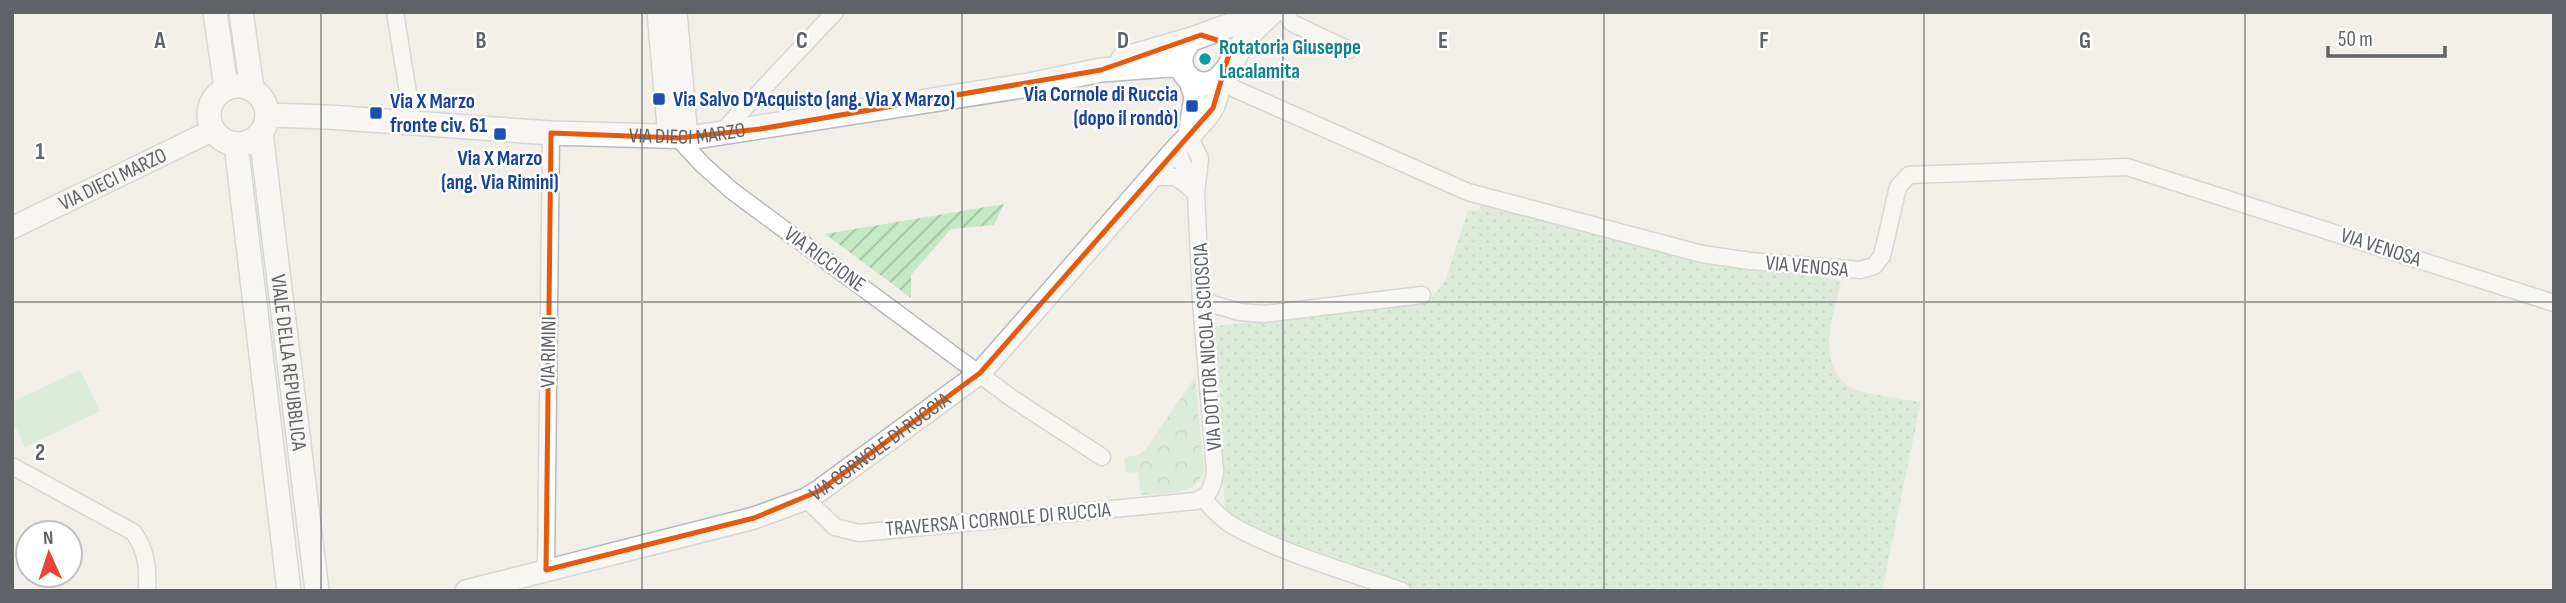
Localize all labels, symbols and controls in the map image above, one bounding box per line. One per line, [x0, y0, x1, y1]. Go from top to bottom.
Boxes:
scale bar [2328, 14, 2445, 58]
text: A [154, 27, 167, 55]
text: B [476, 27, 487, 55]
text: C [796, 27, 808, 55]
text: D [1117, 27, 1129, 55]
text: E [1438, 27, 1448, 55]
text: F [1759, 27, 1769, 55]
text: G [2079, 27, 2091, 55]
text: 50 m [2338, 27, 2373, 52]
place label: Rotatoria Giuseppe Lacalamita [1219, 35, 1361, 84]
marker: Rotatoria Giuseppe Lacalamita [1197, 51, 1213, 67]
place label: Via Cornole di Ruccia (dopo il rondò) [1024, 82, 1178, 131]
place label: Via Salvo D’Acquisto (ang. Via X Marzo) [673, 87, 955, 112]
place label: Via X Marzo fronte civ. 61 [390, 89, 487, 138]
marker: Via Salvo D’Acquisto (ang. Via X Marzo) [651, 91, 667, 107]
marker: Via Cornole di Ruccia (dopo il rondò) [1184, 98, 1200, 114]
marker: Via X Marzo fronte civ. 61 [368, 105, 384, 121]
street label: VIA DIECI MARZO [629, 117, 747, 150]
marker: Via X Marzo (ang. Via Rimini) [492, 126, 508, 142]
text: 1 [35, 138, 45, 166]
street label: VIA DIECI MARZO [55, 143, 171, 216]
place label: Via X Marzo (ang. Via Rimini) [441, 146, 559, 195]
street label: VIA RICCIONE [779, 222, 870, 297]
street label: VIA VENOSA [2337, 223, 2425, 273]
street label: VIA DOTTOR NICOLA SCIOSCIA [1188, 241, 1227, 452]
street label: VIA VENOSA [1765, 250, 1850, 283]
street label: VIALE DELLA REPUBBLICA [265, 273, 312, 453]
street label: VIA RIMINI [535, 316, 562, 388]
street label: VIA CORNOLE DI RUCCIA [805, 386, 956, 507]
text: 2 [35, 439, 45, 467]
street label: TRAVERSA I CORNOLE DI RUCCIA [885, 497, 1112, 542]
north arrow [14, 519, 84, 589]
text: N [43, 527, 54, 550]

